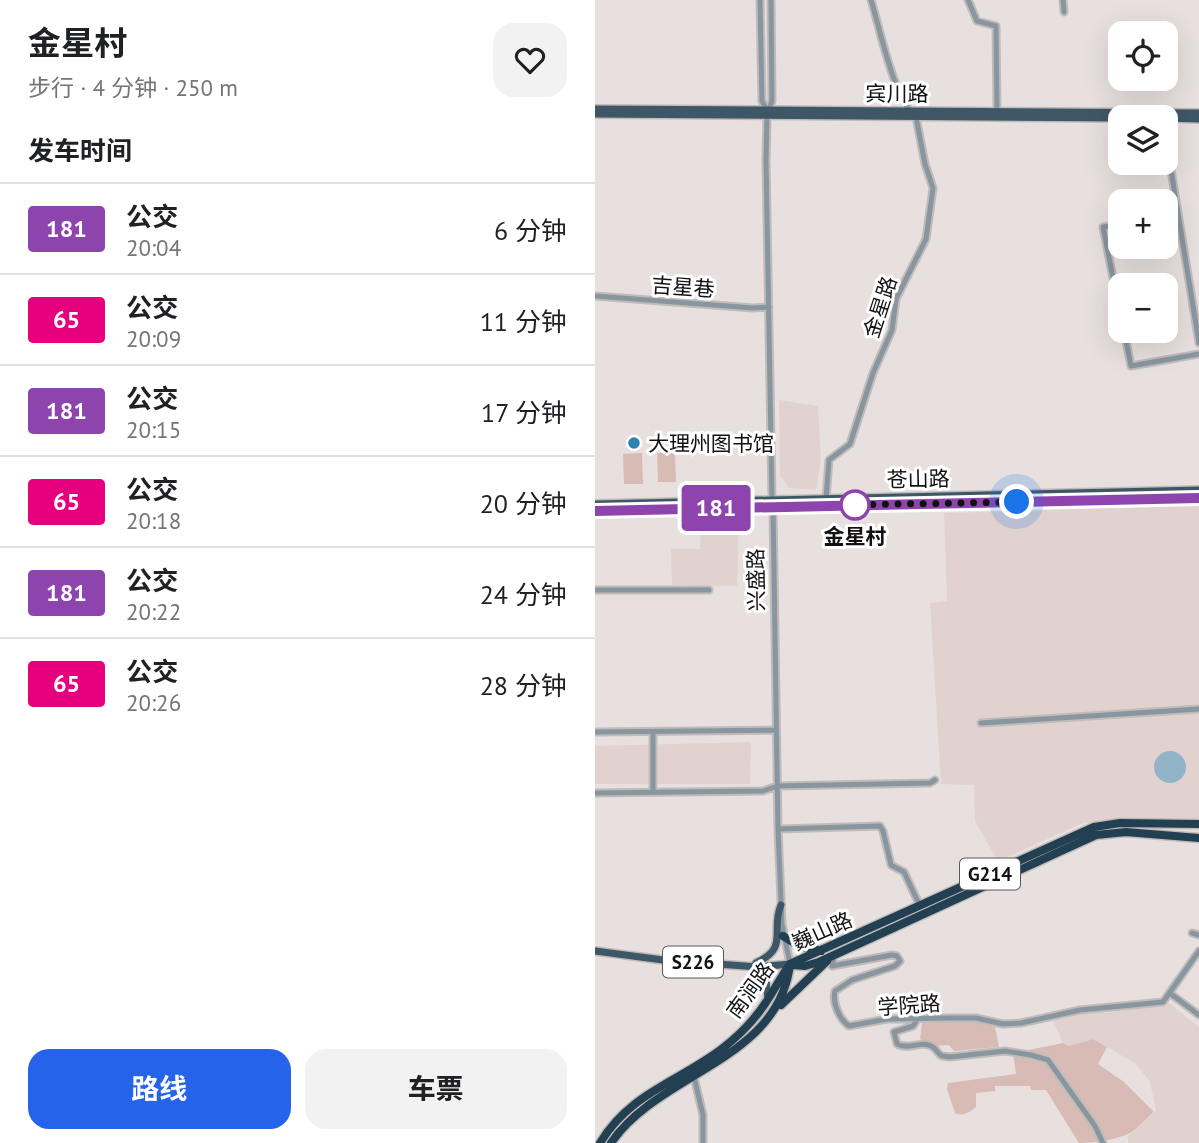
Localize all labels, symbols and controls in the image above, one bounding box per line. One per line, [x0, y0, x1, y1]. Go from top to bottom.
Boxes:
text: 金星村 [28, 21, 127, 64]
map controls [1108, 21, 1178, 343]
button: locate [1108, 21, 1178, 91]
button: heart [493, 23, 567, 97]
text: 步行 · 4 分钟 · 250 m [28, 73, 238, 102]
street label: 宾川路 [866, 80, 929, 107]
button: layers [1108, 105, 1178, 175]
text: 发车时间 [28, 134, 132, 167]
button: + [1108, 189, 1178, 259]
text: 公交 [126, 200, 178, 233]
text: 181 [46, 213, 87, 244]
text: 6 分钟 [494, 214, 567, 247]
text: 20:04 [126, 233, 181, 262]
street label: 吉星巷 [651, 271, 715, 303]
street label: 金星路 [857, 273, 903, 341]
button: − [1108, 273, 1178, 343]
text: 公交 [126, 291, 178, 324]
text: 65 [53, 304, 80, 335]
text: 11 分钟 [480, 305, 567, 338]
text: 20:09 [126, 324, 181, 353]
text: 公交 [126, 382, 178, 415]
text: 181 [46, 395, 87, 426]
text: 17 分钟 [481, 396, 567, 429]
text: 20:15 [126, 415, 181, 444]
place label: 大理州图书馆 [648, 430, 774, 457]
marker: 大理州图书馆 [626, 435, 642, 451]
street label: 苍山路 [886, 465, 950, 493]
text: 公交 [126, 473, 178, 506]
your location [999, 484, 1034, 519]
line badge: 181 [676, 485, 756, 531]
text: 65 [53, 486, 80, 517]
text: 20 分钟 [480, 487, 567, 520]
marker: 金星村 [840, 490, 870, 520]
text: 181 [696, 492, 736, 523]
text: 20:18 [126, 506, 181, 535]
place label: 金星村 [824, 523, 887, 550]
street label: 兴盛路 [742, 548, 770, 612]
text: 公交 [126, 564, 178, 597]
text: 181 [46, 577, 87, 608]
text: 24 分钟 [480, 578, 567, 611]
text: 20:22 [126, 597, 181, 626]
text: 公交 [126, 655, 178, 688]
text: 65 [53, 668, 80, 699]
text: 28 分钟 [480, 669, 567, 702]
text: 20:26 [126, 688, 181, 717]
road number: G214 [960, 859, 1020, 890]
street label: 巍山路 [788, 906, 856, 956]
road number: S226 [663, 946, 723, 978]
street label: 南涧路 [721, 957, 779, 1023]
street label: 学院路 [877, 989, 941, 1021]
button: 路线 [28, 1049, 291, 1129]
button: 车票 [305, 1049, 567, 1129]

